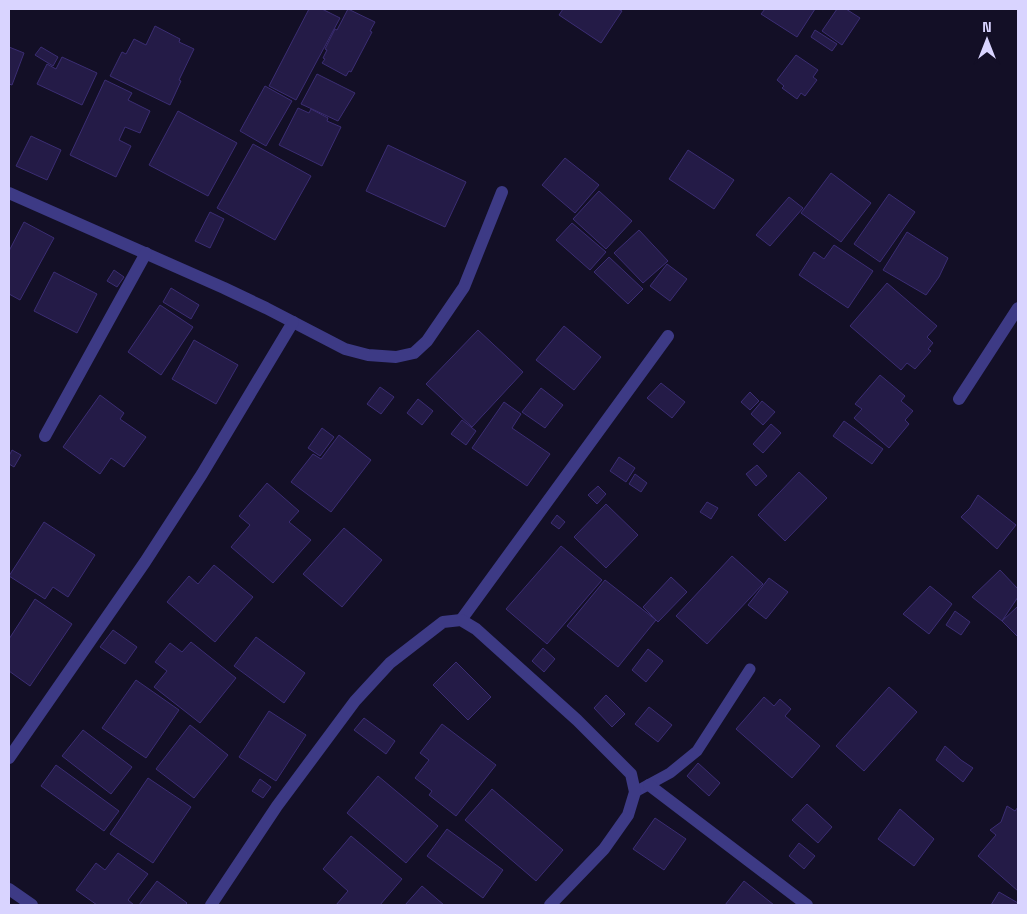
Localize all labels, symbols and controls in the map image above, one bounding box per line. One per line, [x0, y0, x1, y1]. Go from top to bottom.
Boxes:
north arrow [962, 15, 1012, 65]
text: N [982, 18, 992, 36]

